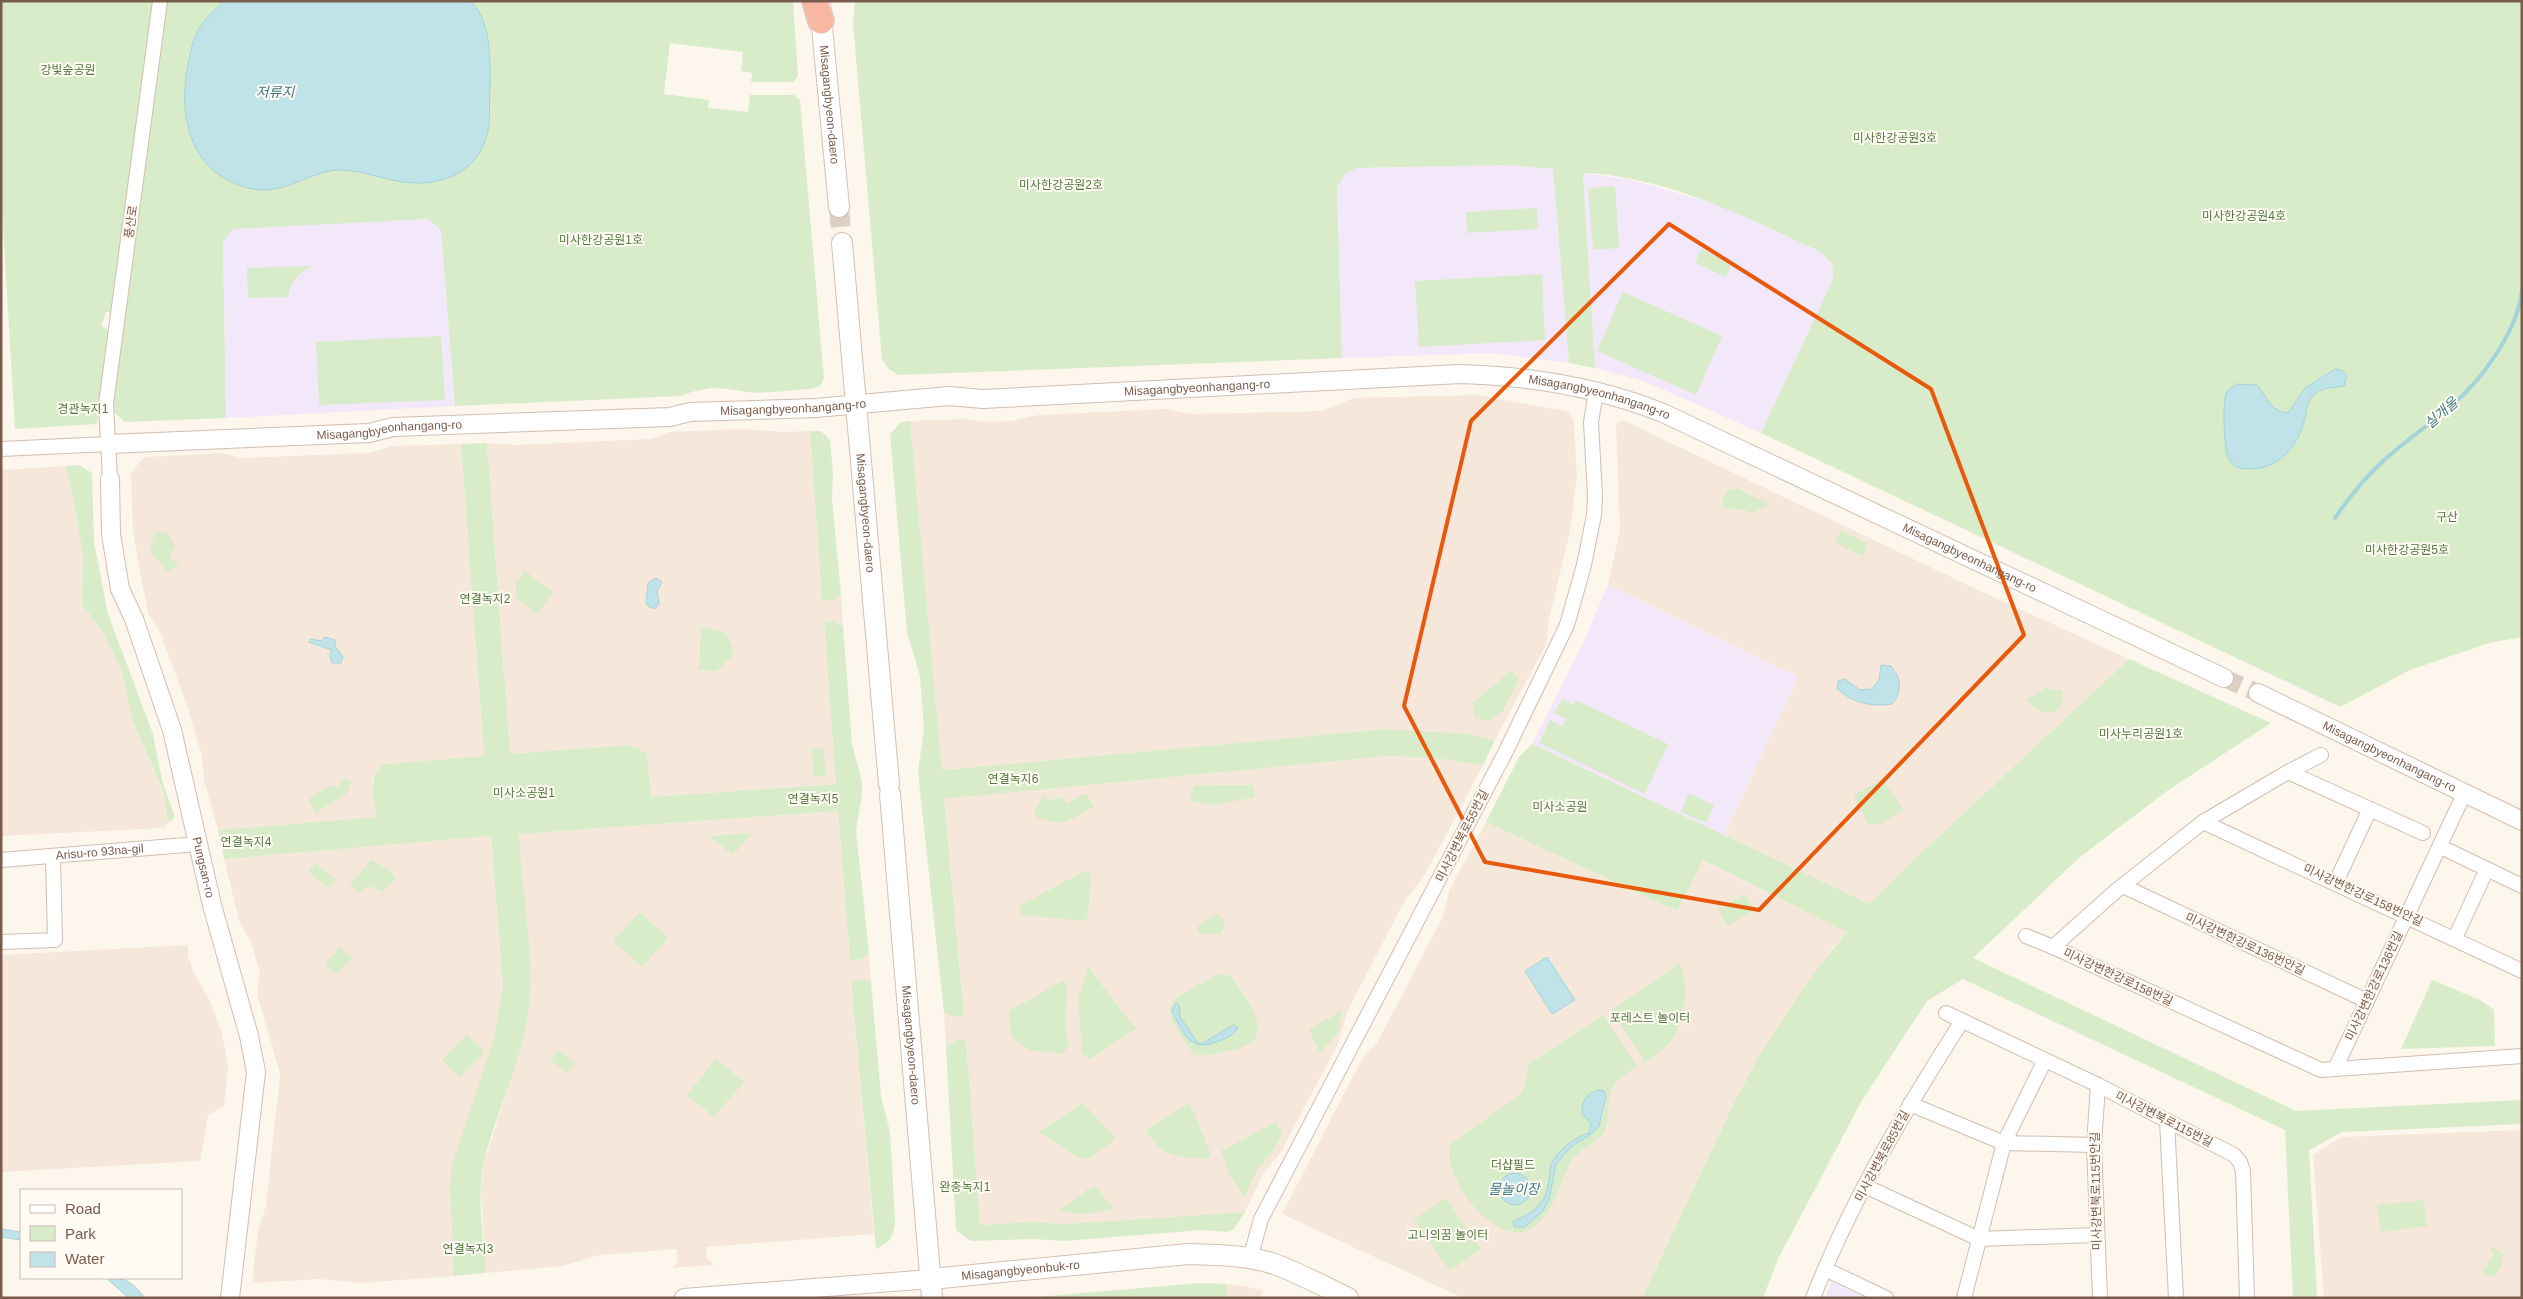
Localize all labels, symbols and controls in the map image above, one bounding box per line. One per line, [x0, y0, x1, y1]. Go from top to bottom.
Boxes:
street label: Misagangbyeon-daero [817, 44, 842, 165]
park label: 강빛숲공원 [40, 63, 96, 77]
water label: 저류지 [256, 84, 295, 100]
park label: 미사한강공원3호 [1853, 131, 1937, 145]
park label: 미사한강공원2호 [1019, 178, 1103, 192]
street label: 풍산로 [122, 205, 140, 239]
park label: 미사한강공원4호 [2202, 209, 2286, 223]
park label: 미사한강공원1호 [559, 233, 643, 247]
street label: Misagangbyeonhangang-ro [1528, 372, 1673, 423]
street label: Misagangbyeonhangang-ro [1124, 377, 1271, 399]
water label: 실개울 [2421, 394, 2462, 432]
street label: Misagangbyeonhangang-ro [720, 396, 867, 418]
park label: 경관녹지1 [58, 402, 109, 416]
street label: Misagangbyeonhangang-ro [316, 417, 463, 442]
street label: Misagangbyeon-daero [853, 453, 878, 573]
park label: 구산 [2436, 510, 2458, 524]
street label: Misagangbyeonhangang-ro [1900, 520, 2039, 596]
park label: 미사한강공원5호 [2365, 543, 2449, 557]
park label: 연결녹지2 [460, 592, 511, 606]
street label: Misagangbyeonhangang-ro [2320, 718, 2459, 795]
park label: 미사누리공원1호 [2099, 727, 2183, 741]
park label: 연결녹지6 [988, 772, 1039, 786]
park label: 미사소공원1 [493, 786, 555, 800]
street label: 미사강변북로55번길 [1433, 788, 1491, 884]
park label: 연결녹지5 [788, 792, 839, 806]
park label: 미사소공원 [1532, 800, 1588, 814]
street label: Pungsan-ro [190, 835, 217, 899]
park label: 연결녹지4 [221, 835, 272, 849]
street label: Arisu-ro 93na-gil [55, 841, 144, 863]
street label: 미사강변한강로158번안길 [2301, 861, 2425, 929]
street label: 미사강변한강로136번안길 [2183, 910, 2307, 978]
street label: 미사강변한강로136번길 [2342, 929, 2406, 1043]
street label: 미사강변한강로158번길 [2061, 945, 2175, 1009]
street label: Misagangbyeon-daero [899, 985, 923, 1106]
park label: 포레스트 놀이터 [1610, 1011, 1690, 1025]
street label: 미사강변북로115번길 [2113, 1088, 2215, 1150]
street label: 미사강변북로85번길 [1852, 1108, 1912, 1204]
street label: 미사강변북로115번안길 [2088, 1132, 2104, 1250]
park label: 더샵필드 [1491, 1158, 1535, 1172]
park label: 완충녹지1 [940, 1180, 991, 1194]
water label: 물놀이장 [1488, 1181, 1542, 1197]
legend [20, 1189, 182, 1279]
text: Road [65, 1200, 101, 1217]
text: Park [65, 1225, 96, 1242]
park label: 고니의꿈 놀이터 [1408, 1228, 1488, 1242]
park label: 연결녹지3 [443, 1242, 494, 1256]
text: Water [65, 1250, 104, 1267]
street label: Misagangbyeonbuk-ro [961, 1258, 1081, 1283]

